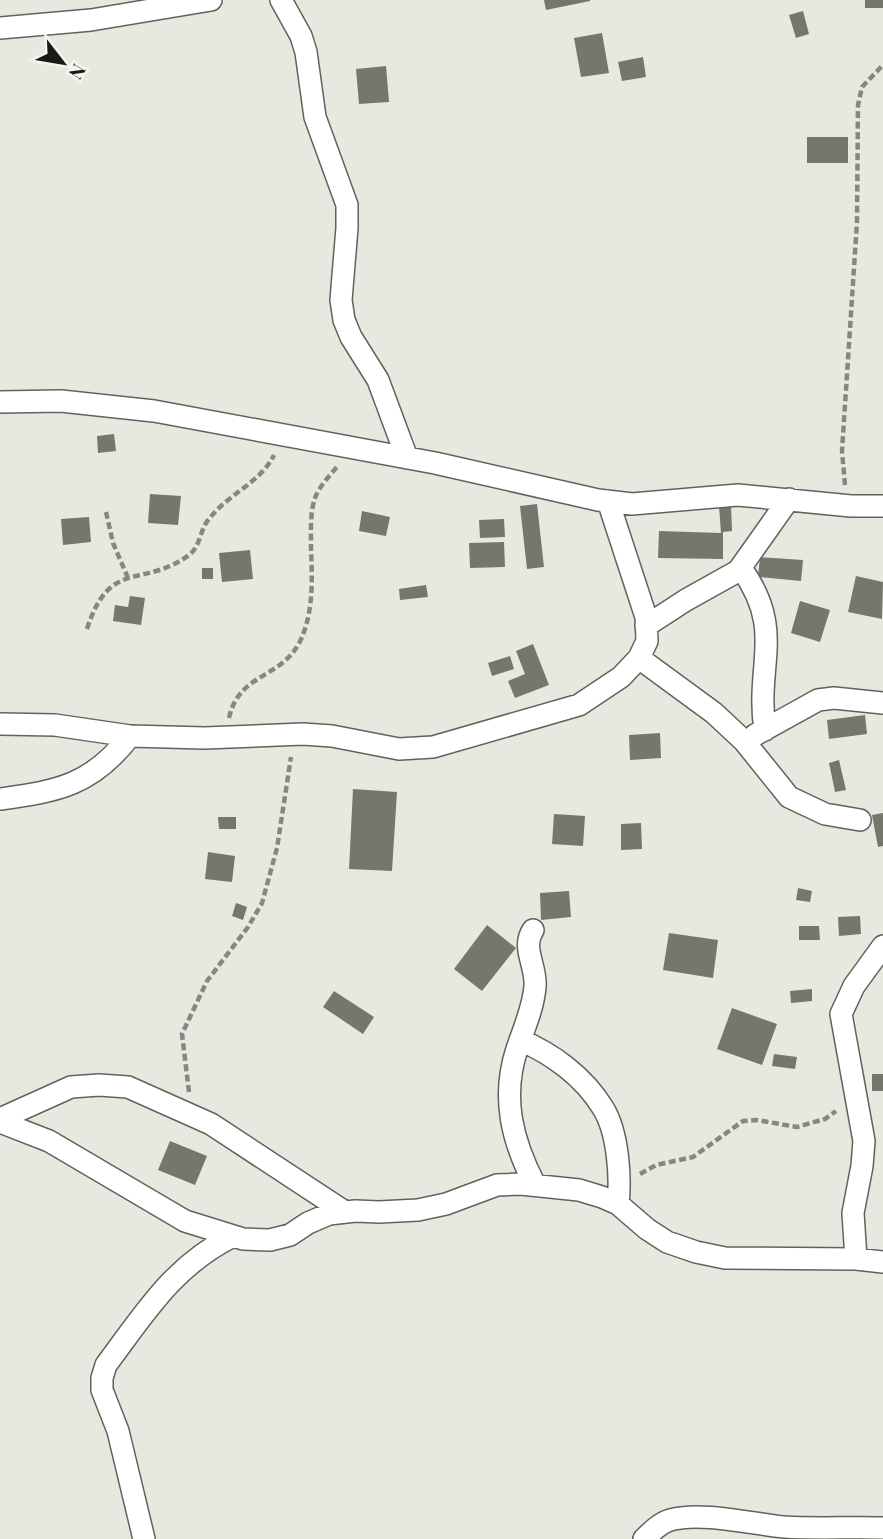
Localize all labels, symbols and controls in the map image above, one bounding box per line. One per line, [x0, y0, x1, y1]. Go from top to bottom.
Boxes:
north arrow [28, 28, 98, 98]
text: N [64, 60, 93, 85]

